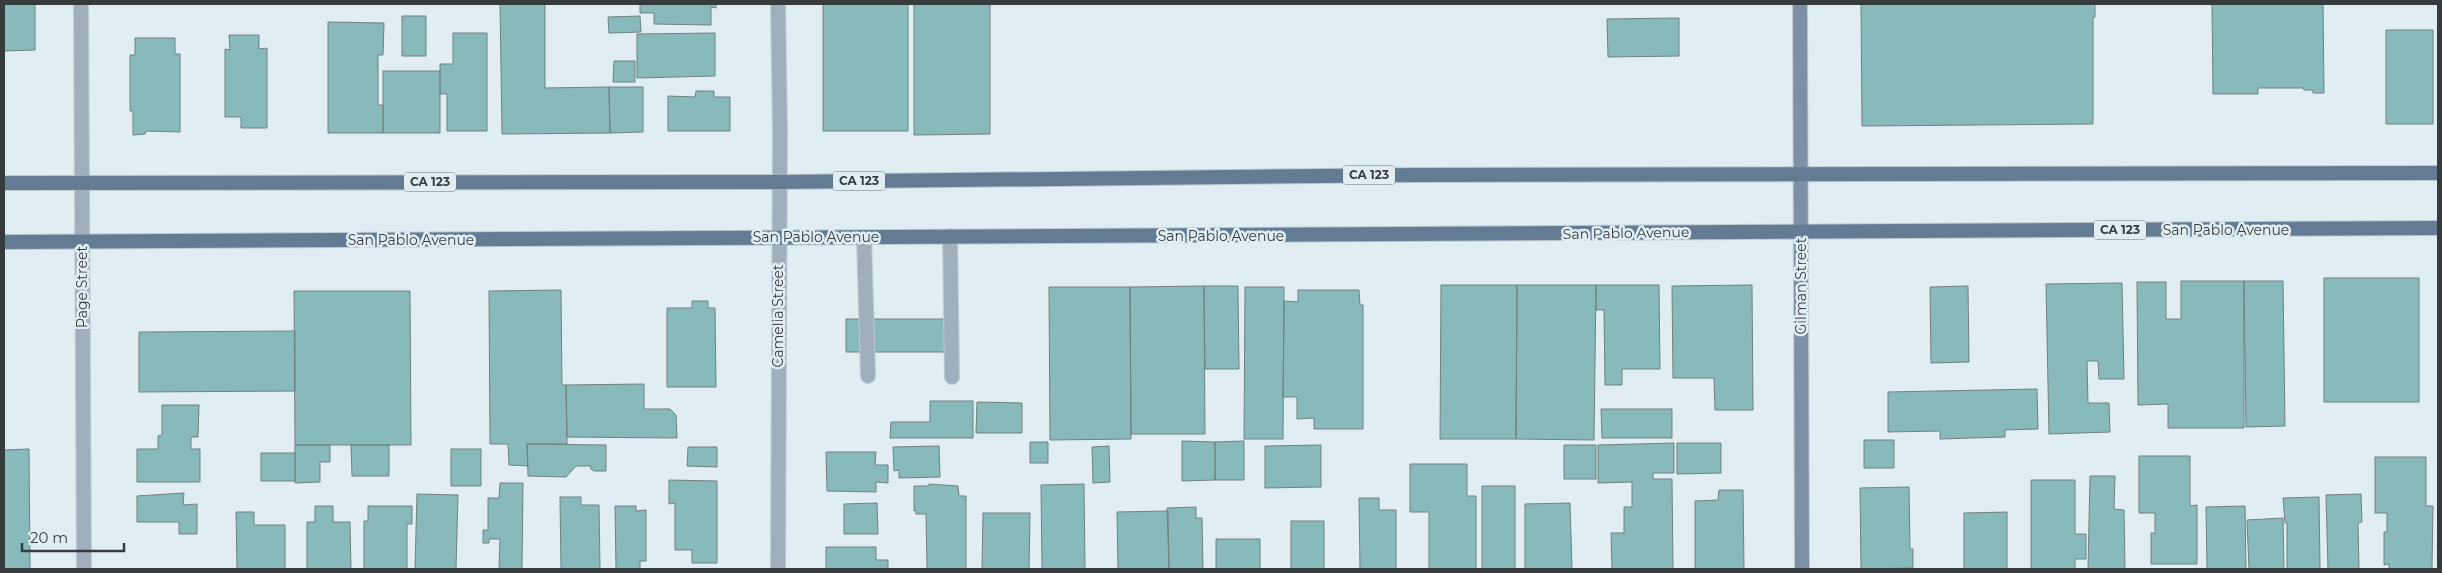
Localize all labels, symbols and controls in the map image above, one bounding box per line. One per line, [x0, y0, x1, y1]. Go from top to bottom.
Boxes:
road number: CA 123 [1343, 166, 1395, 184]
road number: CA 123 [404, 172, 456, 192]
road number: CA 123 [833, 172, 885, 190]
road number: CA 123 [2094, 220, 2146, 240]
street label: San Pablo Avenue [2163, 221, 2289, 239]
street label: San Pablo Avenue [1563, 223, 1689, 243]
street label: San Pablo Avenue [1158, 227, 1284, 245]
street label: San Pablo Avenue [753, 228, 879, 246]
street label: San Pablo Avenue [348, 231, 474, 249]
street label: Gilman Street [1792, 237, 1810, 334]
street label: Page Street [73, 246, 91, 328]
street label: Camelia Street [769, 264, 787, 368]
scale bar [22, 520, 125, 552]
text: 20 m [30, 528, 68, 547]

